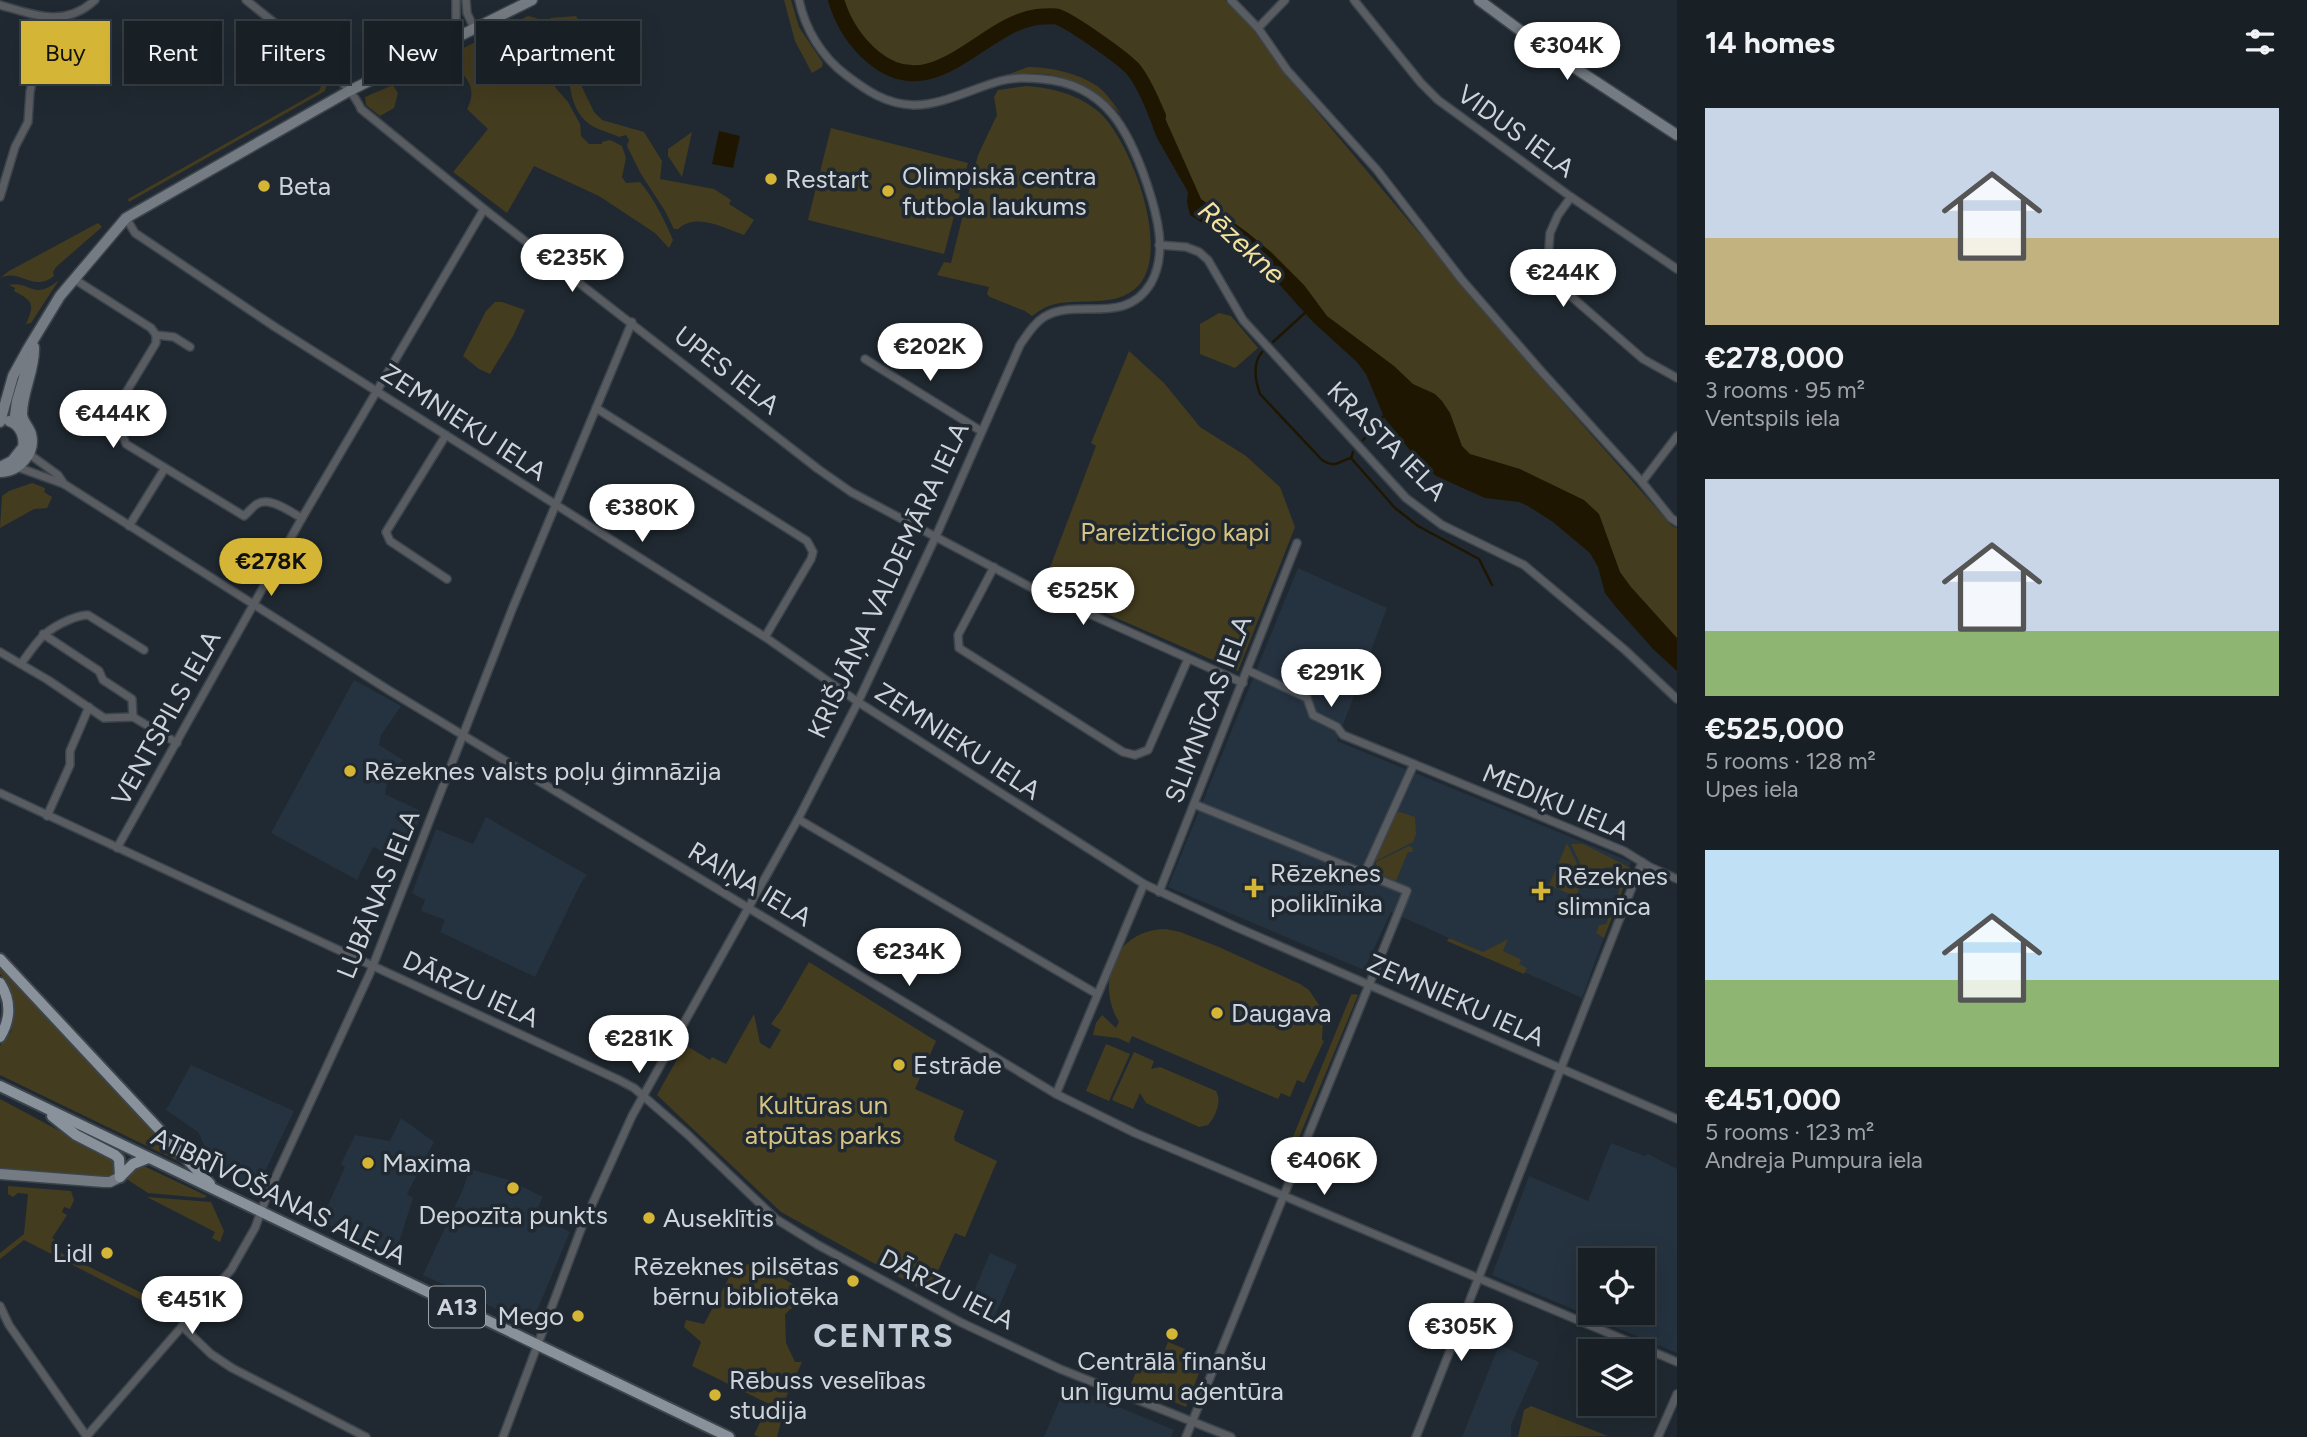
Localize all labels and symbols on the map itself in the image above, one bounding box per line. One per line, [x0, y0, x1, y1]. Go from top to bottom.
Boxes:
pin: €304K [1518, 22, 1616, 82]
street label: VIDUS IELA [1451, 78, 1581, 185]
place label: Olimpiskā centra futbola laukums [902, 160, 1096, 222]
place label: Restart [785, 163, 869, 195]
place label: Beta [278, 170, 331, 202]
marker: Restart [763, 171, 779, 187]
marker: Beta [256, 178, 272, 194]
marker: Olimpiskā centra futbola laukums [880, 183, 896, 199]
water label: Rēzekne [1191, 193, 1293, 291]
pin: €235K [523, 234, 621, 294]
pin: €244K [1514, 250, 1612, 309]
street label: UPES IELA [668, 319, 786, 421]
pin: €202K [881, 324, 979, 383]
street label: ZEMNIEKU IELA [375, 357, 553, 488]
street label: KRASTA IELA [1321, 375, 1454, 508]
pin: €444K [64, 391, 162, 450]
street label: KRIŠJĀŅA VALDEMĀRA IELA [801, 417, 976, 743]
pin: €380K [593, 484, 691, 544]
park label: Pareizticīgo kapi [1080, 516, 1270, 548]
pin: €278K [222, 538, 320, 598]
pin: €525K [1034, 568, 1132, 627]
street label: SLIMNĪCAS IELA [1158, 610, 1259, 807]
street label: VENTSPILS IELA [105, 624, 228, 811]
pin: €291K [1282, 650, 1380, 709]
street label: ZEMNIEKU IELA [869, 676, 1047, 807]
place label: Rēzeknes valsts poļu ģimnāzija [364, 755, 721, 787]
street label: MEDIĶU IELA [1478, 757, 1635, 847]
marker: Rēzeknes valsts poļu ģimnāzija [342, 763, 358, 779]
street label: LUBĀNAS IELA [330, 805, 427, 983]
street label: RAIŅA IELA [682, 835, 818, 934]
place label: Rēzeknes poliklīnika [1270, 857, 1383, 919]
place label: Rēzeknes slimnīca [1557, 860, 1668, 922]
marker: Rēzeknes poliklīnika [1244, 878, 1264, 898]
marker: Rēzeknes slimnīca [1531, 881, 1551, 901]
pin: €234K [860, 928, 958, 988]
street label: DĀRZU IELA [398, 943, 545, 1035]
street label: ZEMNIEKU IELA [1362, 947, 1550, 1054]
place label: Daugava [1231, 997, 1331, 1029]
marker: Daugava [1209, 1005, 1225, 1021]
pin: €281K [590, 1016, 688, 1075]
place label: Estrāde [913, 1049, 1002, 1081]
marker: Estrāde [891, 1057, 907, 1073]
park label: Kultūras un atpūtas parks [745, 1089, 901, 1151]
street label: ATBRĪVOŠANAS ALEJA [146, 1120, 412, 1272]
pin: €406K [1275, 1138, 1373, 1197]
place label: Maxima [382, 1147, 471, 1179]
marker: Maxima [360, 1155, 376, 1171]
marker: Depozīta punkts [505, 1180, 521, 1196]
place label: Depozīta punkts [418, 1199, 608, 1231]
place label: Auseklītis [663, 1202, 774, 1234]
marker: Auseklītis [641, 1210, 657, 1226]
place label: Lidl [52, 1237, 93, 1269]
street label: DĀRZU IELA [874, 1241, 1020, 1337]
marker: Lidl [99, 1245, 115, 1261]
place label: Rēzeknes pilsētas bērnu bibliotēka [633, 1250, 839, 1312]
marker: Rēzeknes pilsētas bērnu bibliotēka [845, 1273, 861, 1289]
pin: €451K [143, 1276, 241, 1336]
road number: A13 [429, 1287, 485, 1328]
place label: Mego [497, 1300, 564, 1332]
pin: €305K [1412, 1304, 1510, 1363]
marker: Mego [570, 1308, 586, 1324]
district label: CENTRS [813, 1316, 955, 1355]
marker: Centrālā finanšu un līgumu aģentūra [1164, 1326, 1180, 1342]
place label: Centrālā finanšu un līgumu aģentūra [1060, 1345, 1284, 1407]
place label: Rēbuss veselības studija [729, 1364, 926, 1426]
marker: Rēbuss veselības studija [707, 1387, 723, 1403]

